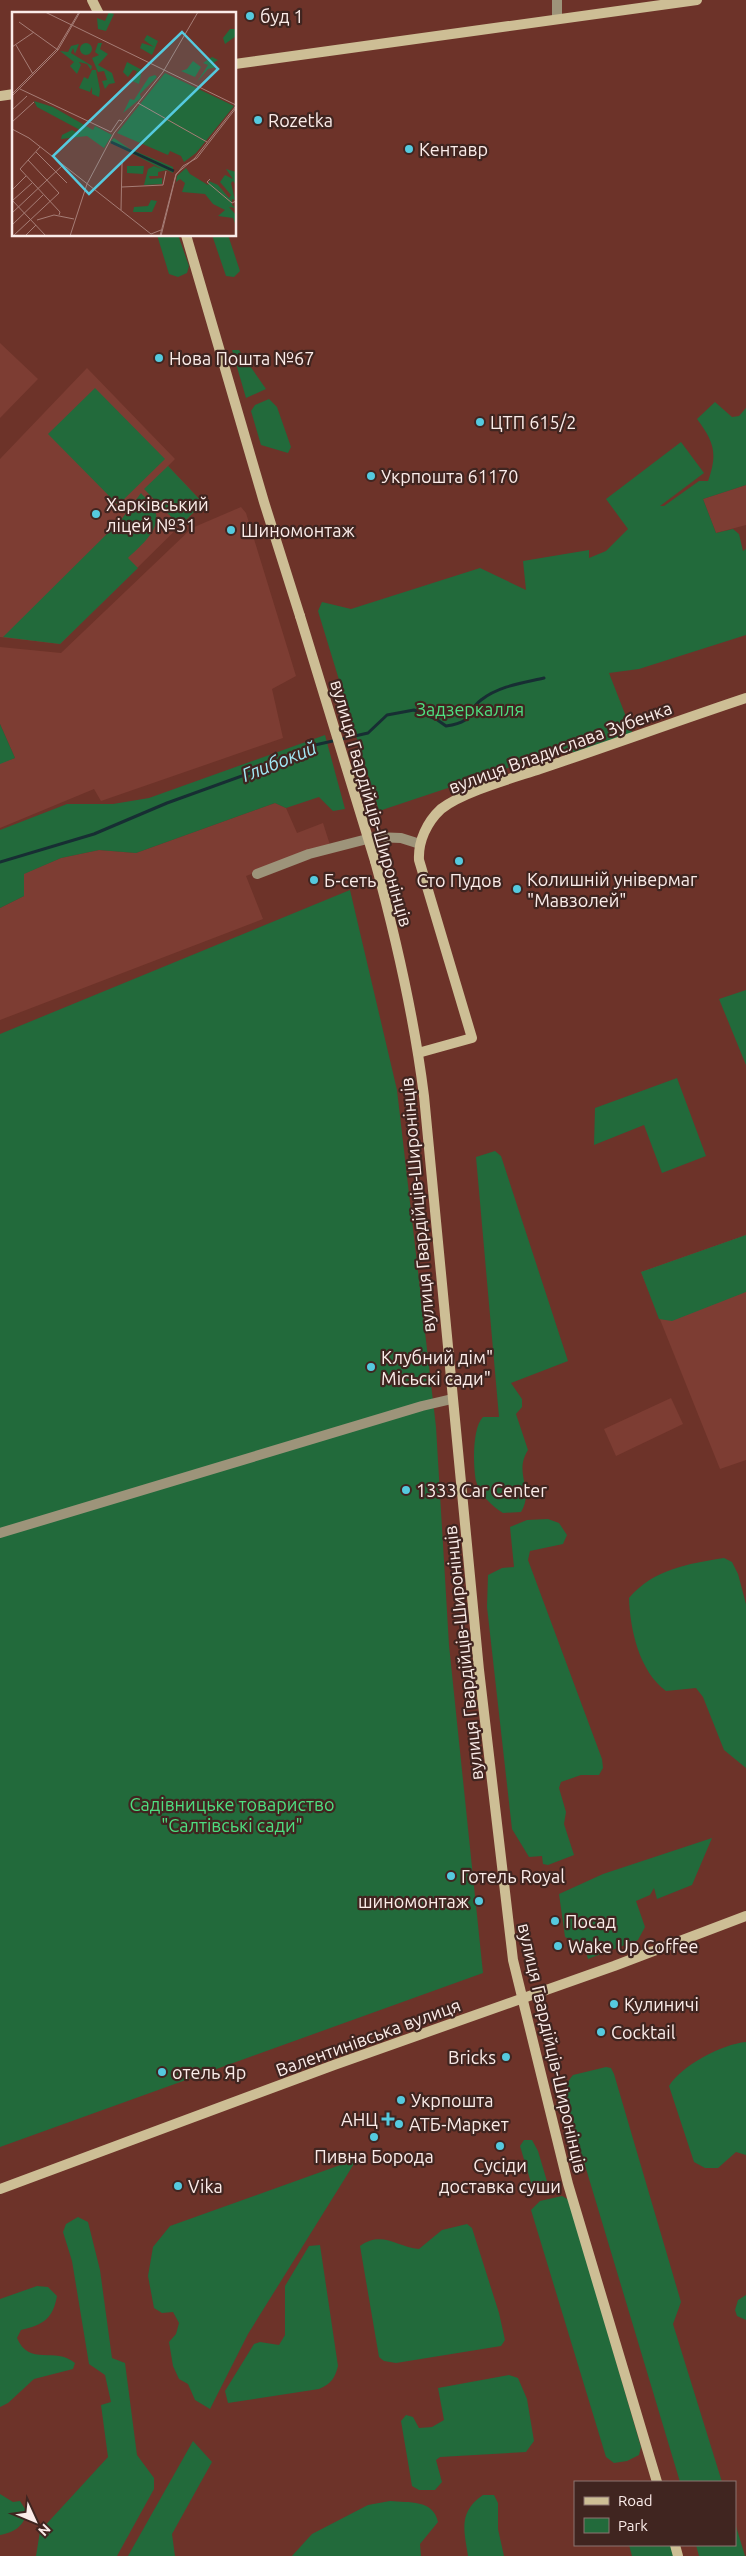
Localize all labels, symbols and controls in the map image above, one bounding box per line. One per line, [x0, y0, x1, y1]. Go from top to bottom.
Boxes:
place label: буд 1 [260, 6, 304, 26]
marker: буд 1 [244, 10, 256, 22]
inset map [12, 12, 236, 236]
place label: Rozetka [268, 110, 333, 130]
marker: Rozetka [252, 114, 264, 126]
place label: Кентавр [419, 139, 488, 159]
marker: Кентавр [403, 143, 415, 155]
place label: Нова Пошта №67 [169, 348, 314, 368]
marker: Нова Пошта №67 [153, 352, 165, 364]
place label: ЦТП 615/2 [490, 412, 576, 432]
marker: ЦТП 615/2 [474, 416, 486, 428]
place label: Укрпошта 61170 [381, 466, 518, 486]
marker: Укрпошта 61170 [365, 470, 377, 482]
place label: Харківський ліцей №31 [106, 494, 209, 535]
marker: Харківський ліцей №31 [90, 508, 102, 520]
place label: Шиномонтаж [241, 520, 356, 540]
marker: Шиномонтаж [225, 524, 237, 536]
street label: вулиця Гвардійців-Широнінців [327, 677, 417, 929]
street label: вулиця Владислава Зубенка [446, 697, 674, 797]
park label: Задзеркалля [416, 699, 524, 719]
water label: Глибокий [238, 736, 320, 786]
marker: Сто Пудов [453, 855, 465, 867]
place label: Колишній універмаг "Мавзолей" [527, 869, 697, 910]
place label: Б-сеть [324, 870, 376, 890]
place label: Сто Пудов [416, 870, 502, 890]
marker: Б-сеть [308, 874, 320, 886]
marker: Колишній універмаг "Мавзолей" [511, 883, 523, 895]
street label: вулиця Гвардійців-Широнінців [396, 1077, 438, 1333]
place label: Клубний дім" Місьскі сади" [381, 1347, 493, 1388]
marker: Клубний дім" Місьскі сади" [365, 1361, 377, 1373]
place label: 1333 Car Center [416, 1480, 547, 1500]
marker: 1333 Car Center [400, 1484, 412, 1496]
street label: вулиця Гвардійців-Широнінців [440, 1525, 486, 1781]
park label: Садівницьке товариство "Салтівські сади" [129, 1794, 335, 1835]
place label: Готель Royal [461, 1866, 565, 1886]
marker: Готель Royal [445, 1870, 457, 1882]
place label: шиномонтаж [358, 1891, 470, 1911]
marker: шиномонтаж [473, 1895, 485, 1907]
place label: Посад [565, 1911, 617, 1931]
marker: Посад [549, 1915, 561, 1927]
street label: вулиця Гвардійців-Широнінців [514, 1921, 592, 2175]
place label: Wake Up Coffee [568, 1936, 698, 1956]
marker: Wake Up Coffee [552, 1940, 564, 1952]
street label: Валентинівська вулиця [273, 1994, 463, 2080]
place label: Кулиничі [624, 1994, 699, 2014]
marker: Кулиничі [608, 1998, 620, 2010]
place label: Cocktail [611, 2022, 676, 2042]
marker: Cocktail [595, 2026, 607, 2038]
place label: Bricks [448, 2047, 496, 2067]
marker: Bricks [500, 2051, 512, 2063]
place label: отель Яр [172, 2062, 246, 2082]
marker: отель Яр [156, 2066, 168, 2078]
place label: Укрпошта [411, 2090, 493, 2110]
marker: Укрпошта [395, 2094, 407, 2106]
place label: АНЦ [341, 2109, 378, 2129]
marker: АНЦ [382, 2113, 394, 2125]
place label: АТБ-Маркет [409, 2114, 509, 2134]
marker: АТБ-Маркет [393, 2118, 405, 2130]
marker: Пивна Борода [368, 2131, 380, 2143]
marker: Сусіди доставка суши [494, 2140, 506, 2152]
place label: Пивна Борода [314, 2146, 434, 2166]
place label: Сусіди доставка суши [439, 2155, 561, 2196]
place label: Vika [188, 2176, 223, 2196]
marker: Vika [172, 2180, 184, 2192]
legend [574, 2481, 736, 2546]
text: Road [618, 2492, 653, 2509]
north arrow [10, 2496, 60, 2546]
text: Park [618, 2517, 648, 2534]
text: N [35, 2521, 54, 2539]

